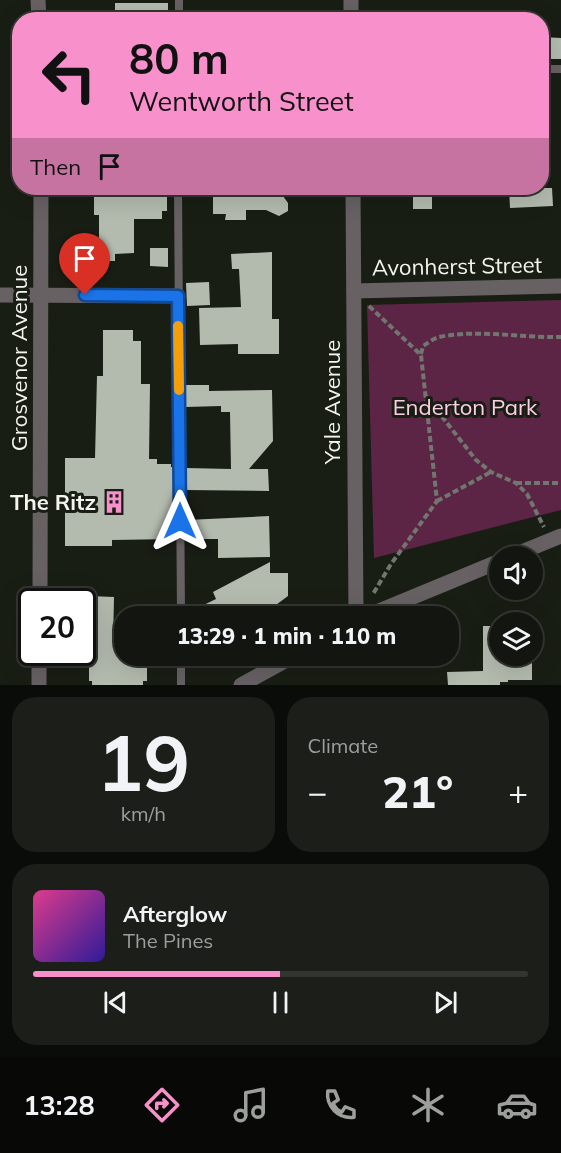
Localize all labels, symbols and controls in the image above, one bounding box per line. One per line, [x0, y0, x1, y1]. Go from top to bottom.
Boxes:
text: 80 m [129, 32, 229, 85]
icon: left [30, 36, 108, 114]
text: Wentworth Street [129, 84, 354, 118]
icon: arrive [93, 150, 126, 183]
text: Then [30, 153, 81, 181]
pin [59, 233, 110, 295]
icon: arrive [68, 242, 101, 275]
street label: Avonherst Street [372, 251, 543, 281]
street label: Grosvenor Avenue [5, 265, 33, 451]
street label: Yale Avenue [318, 340, 346, 465]
park label: Enderton Park [393, 393, 538, 421]
place label: The Ritz [10, 488, 96, 516]
building icon: The Ritz [101, 489, 127, 515]
position arrow [148, 489, 212, 553]
map controls [489, 546, 543, 666]
button: sound [489, 546, 543, 600]
speed limit sign: 20 [18, 588, 96, 666]
button: layers [489, 612, 543, 666]
text: 13:29 · 1 min · 110 m [177, 622, 396, 650]
text: 19 [96, 713, 190, 811]
text: Climate [308, 733, 378, 758]
text: 21° [382, 763, 453, 819]
text: − [308, 771, 327, 812]
text: + [508, 771, 528, 812]
text: km/h [121, 801, 166, 826]
text: Afterglow [123, 900, 227, 928]
text: The Pines [123, 928, 213, 953]
icon: previous [99, 986, 132, 1019]
icon: pause [264, 986, 297, 1019]
icon: next [429, 986, 462, 1019]
icon: directions [141, 1084, 183, 1126]
icon: music [230, 1084, 272, 1126]
icon: phone [319, 1084, 361, 1126]
icon: climate [407, 1084, 449, 1126]
icon: car [496, 1084, 538, 1126]
text: 13:28 [23, 1088, 95, 1122]

